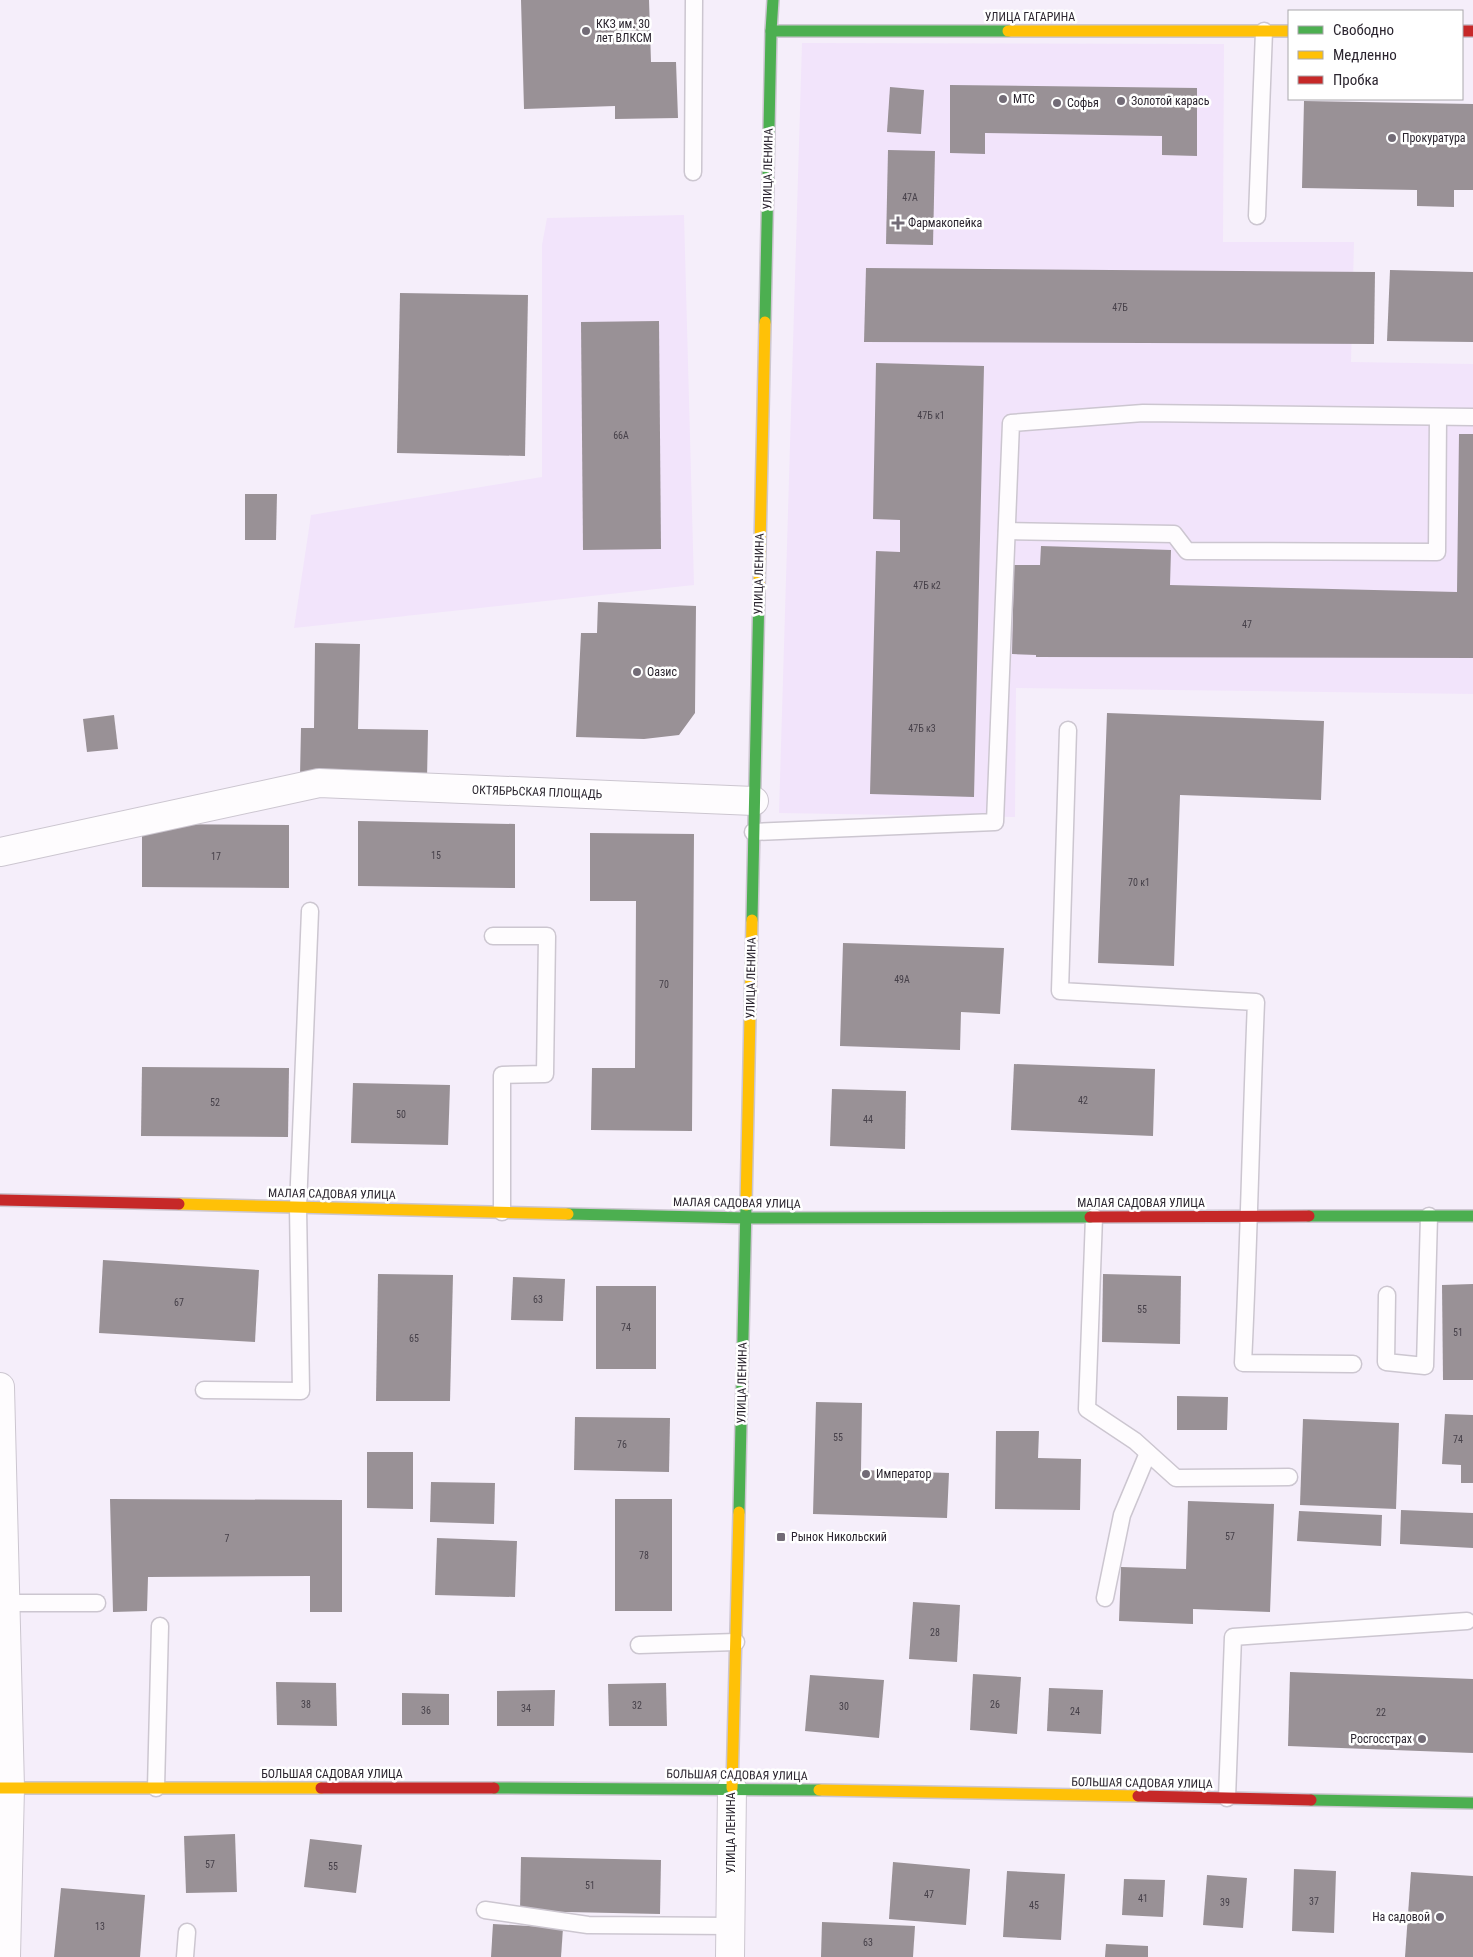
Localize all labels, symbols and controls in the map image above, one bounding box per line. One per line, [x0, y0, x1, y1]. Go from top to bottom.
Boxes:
street label: УЛИЦА ГАГАРИНА [985, 10, 1075, 24]
legend [1288, 10, 1463, 100]
place label: ККЗ им. 30 лет ВЛКСМ [596, 17, 652, 45]
text: Свободно [1333, 21, 1394, 39]
marker: ККЗ им. 30 лет ВЛКСМ [580, 25, 592, 37]
text: Медленно [1333, 46, 1397, 64]
text: Пробка [1333, 71, 1379, 89]
place label: МТС [1013, 92, 1035, 106]
marker: МТС [997, 93, 1009, 105]
place label: Золотой карась [1131, 94, 1210, 108]
marker: Золотой карась [1115, 95, 1127, 107]
place label: Софья [1067, 96, 1099, 110]
marker: Софья [1051, 97, 1063, 109]
street label: УЛИЦА ЛЕНИНА [760, 128, 776, 210]
place label: Прокуратура [1402, 131, 1466, 145]
marker: Прокуратура [1386, 132, 1398, 144]
house number: 47А [902, 192, 918, 203]
place label: Фармакопейка [908, 216, 983, 230]
marker: Фармакопейка [892, 217, 904, 229]
house number: 47Б [1112, 302, 1128, 313]
house number: 47Б к1 [917, 410, 945, 421]
house number: 66А [613, 430, 629, 441]
street label: УЛИЦА ЛЕНИНА [751, 533, 767, 615]
house number: 47Б к2 [913, 580, 941, 591]
house number: 47 [1242, 619, 1252, 630]
place label: Оазис [647, 665, 677, 679]
marker: Оазис [631, 666, 643, 678]
house number: 47Б к3 [908, 723, 936, 734]
street label: ОКТЯБРЬСКАЯ ПЛОЩАДЬ [472, 783, 603, 801]
house number: 15 [431, 850, 441, 861]
house number: 17 [211, 851, 221, 862]
house number: 70 к1 [1128, 877, 1150, 888]
street label: УЛИЦА ЛЕНИНА [743, 937, 759, 1019]
house number: 49А [894, 974, 910, 985]
house number: 70 [659, 979, 669, 990]
house number: 42 [1078, 1095, 1088, 1106]
house number: 52 [210, 1097, 220, 1108]
house number: 50 [396, 1109, 406, 1120]
house number: 44 [863, 1114, 873, 1125]
street label: МАЛАЯ САДОВАЯ УЛИЦА [268, 1186, 396, 1202]
street label: МАЛАЯ САДОВАЯ УЛИЦА [673, 1195, 801, 1211]
street label: МАЛАЯ САДОВАЯ УЛИЦА [1077, 1196, 1205, 1210]
house number: 63 [533, 1294, 543, 1305]
house number: 67 [174, 1297, 184, 1308]
house number: 55 [1137, 1304, 1147, 1315]
house number: 74 [621, 1322, 631, 1333]
house number: 51 [1453, 1327, 1463, 1338]
house number: 65 [409, 1333, 419, 1344]
street label: УЛИЦА ЛЕНИНА [734, 1342, 750, 1424]
house number: 55 [833, 1432, 843, 1443]
house number: 74 [1453, 1434, 1463, 1445]
house number: 76 [617, 1439, 627, 1450]
place label: Император [876, 1467, 931, 1481]
marker: Император [860, 1468, 872, 1480]
place label: Рынок Никольский [791, 1530, 887, 1544]
marker: Рынок Никольский [775, 1531, 787, 1543]
house number: 57 [1225, 1531, 1235, 1542]
house number: 7 [225, 1533, 230, 1544]
house number: 78 [639, 1550, 649, 1561]
house number: 28 [930, 1627, 940, 1638]
house number: 38 [301, 1699, 311, 1710]
house number: 26 [990, 1699, 1000, 1710]
house number: 32 [632, 1700, 642, 1711]
house number: 30 [839, 1701, 849, 1712]
house number: 34 [521, 1703, 531, 1714]
house number: 36 [421, 1705, 431, 1716]
house number: 24 [1070, 1706, 1080, 1717]
house number: 22 [1376, 1707, 1386, 1718]
place label: Росгосстрах [1350, 1732, 1412, 1746]
marker: Росгосстрах [1416, 1733, 1428, 1745]
street label: БОЛЬШАЯ САДОВАЯ УЛИЦА [261, 1767, 403, 1781]
street label: БОЛЬШАЯ САДОВАЯ УЛИЦА [666, 1767, 808, 1783]
street label: БОЛЬШАЯ САДОВАЯ УЛИЦА [1071, 1775, 1213, 1791]
street label: УЛИЦА ЛЕНИНА [724, 1792, 738, 1874]
house number: 57 [205, 1859, 215, 1870]
house number: 55 [328, 1861, 338, 1872]
house number: 51 [585, 1880, 595, 1891]
house number: 47 [924, 1889, 934, 1900]
house number: 41 [1138, 1893, 1148, 1904]
house number: 37 [1309, 1896, 1319, 1907]
house number: 39 [1220, 1897, 1230, 1908]
house number: 45 [1029, 1900, 1039, 1911]
place label: На садовой [1372, 1910, 1430, 1924]
marker: На садовой [1434, 1911, 1446, 1923]
house number: 13 [95, 1921, 105, 1932]
house number: 63 [863, 1937, 873, 1948]

